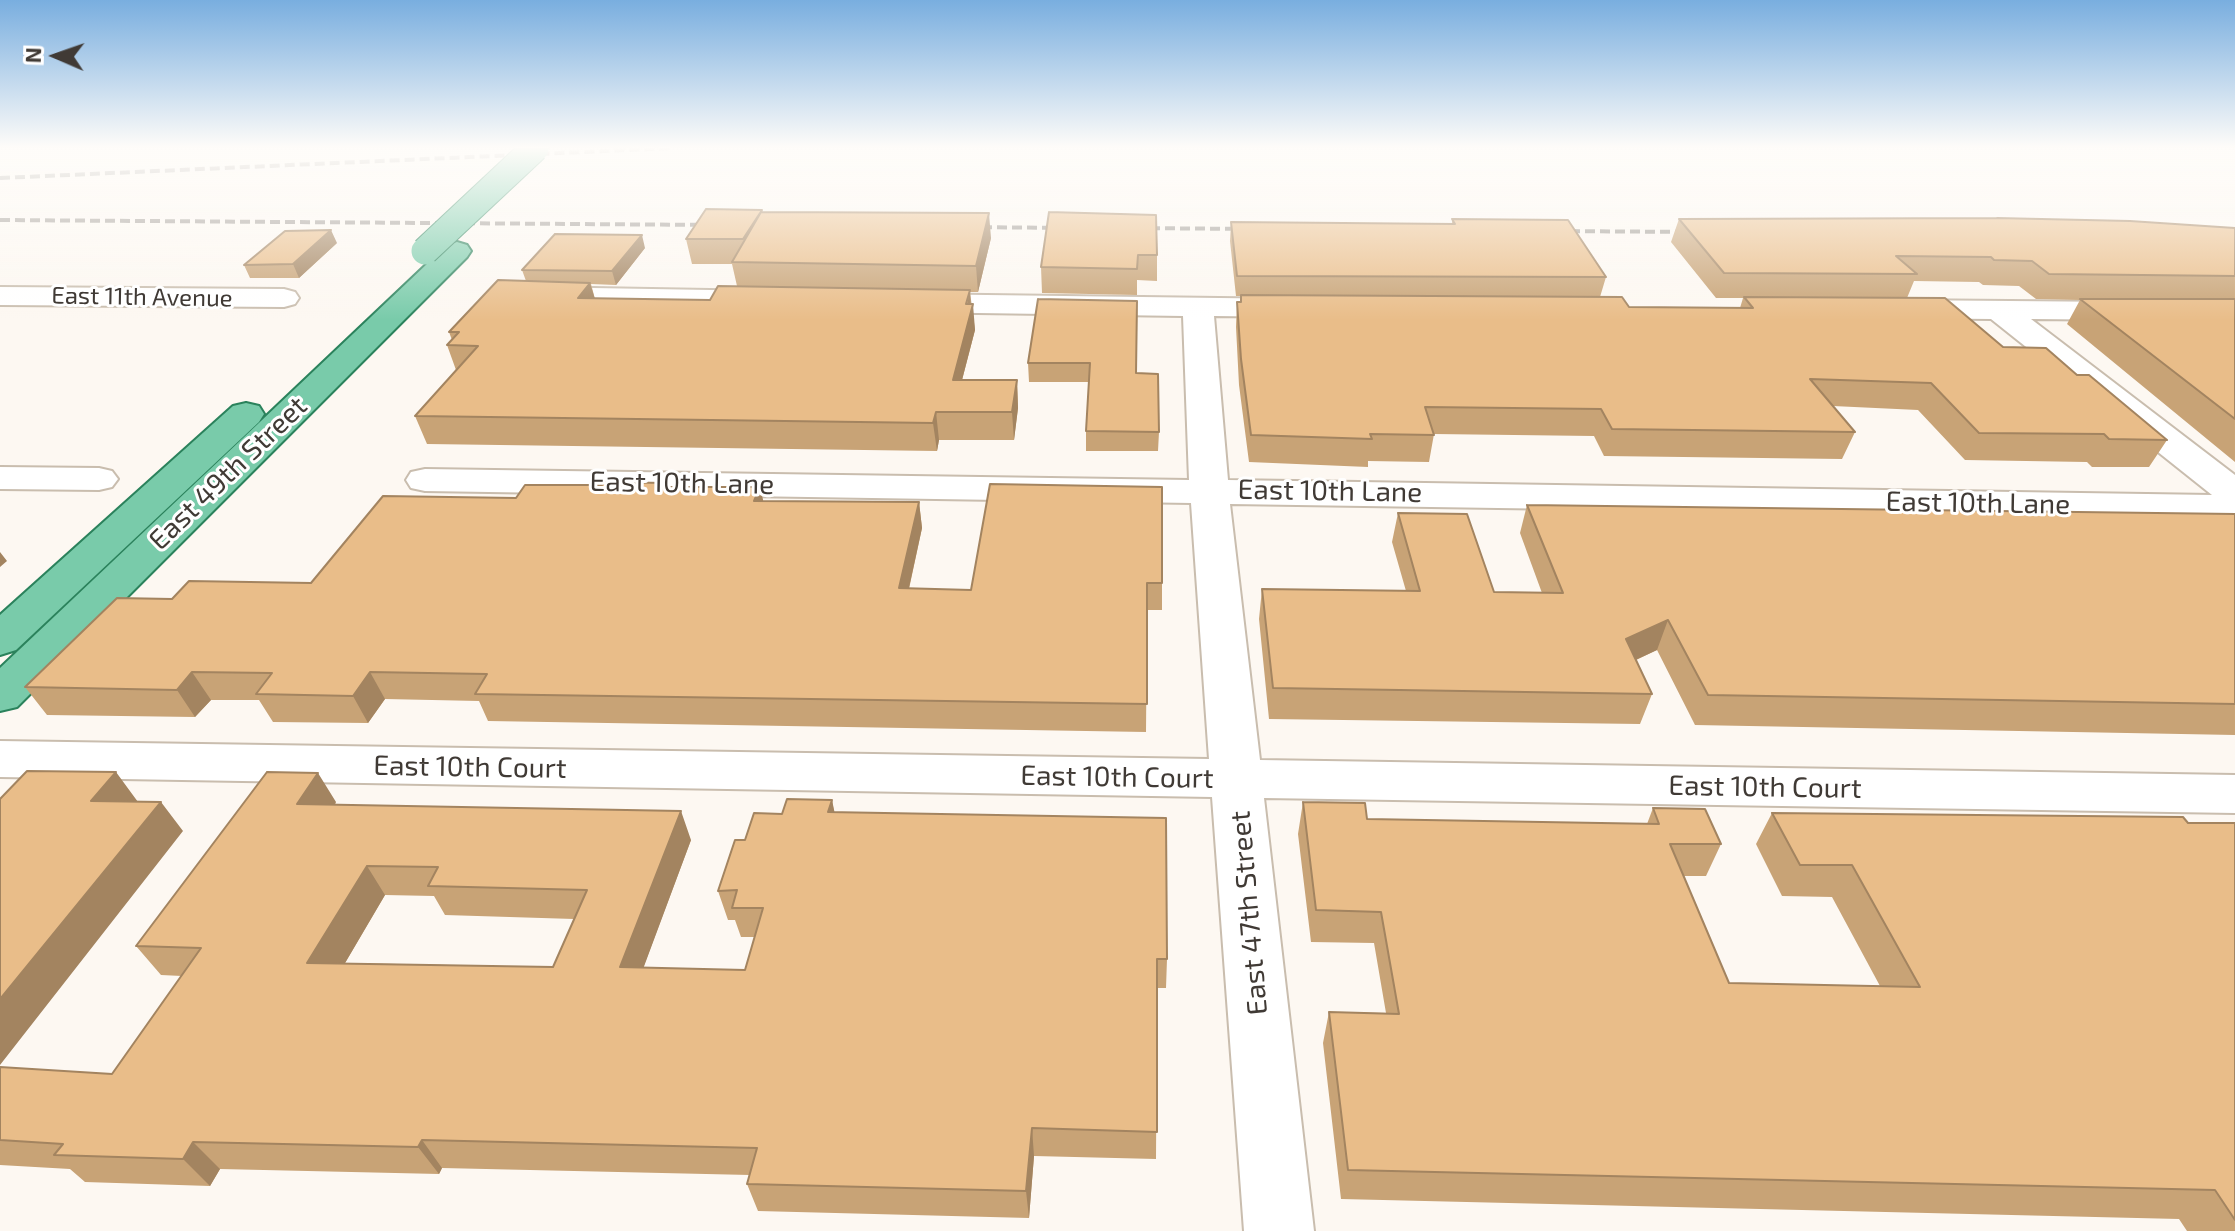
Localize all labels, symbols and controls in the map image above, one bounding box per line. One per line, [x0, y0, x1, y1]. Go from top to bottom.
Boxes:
north arrow [16, 16, 96, 96]
text: N [19, 47, 45, 64]
street label: East 11th Avenue [51, 281, 233, 313]
street label: East 49th Street [142, 389, 314, 557]
street label: East 10th Lane [589, 465, 775, 501]
street label: East 10th Lane [1237, 473, 1423, 509]
street label: East 10th Lane [1885, 485, 2071, 521]
street label: East 10th Court [373, 749, 567, 785]
street label: East 10th Court [1020, 759, 1214, 795]
street label: East 10th Court [1668, 769, 1862, 805]
street label: East 47th Street [1223, 810, 1275, 1016]

